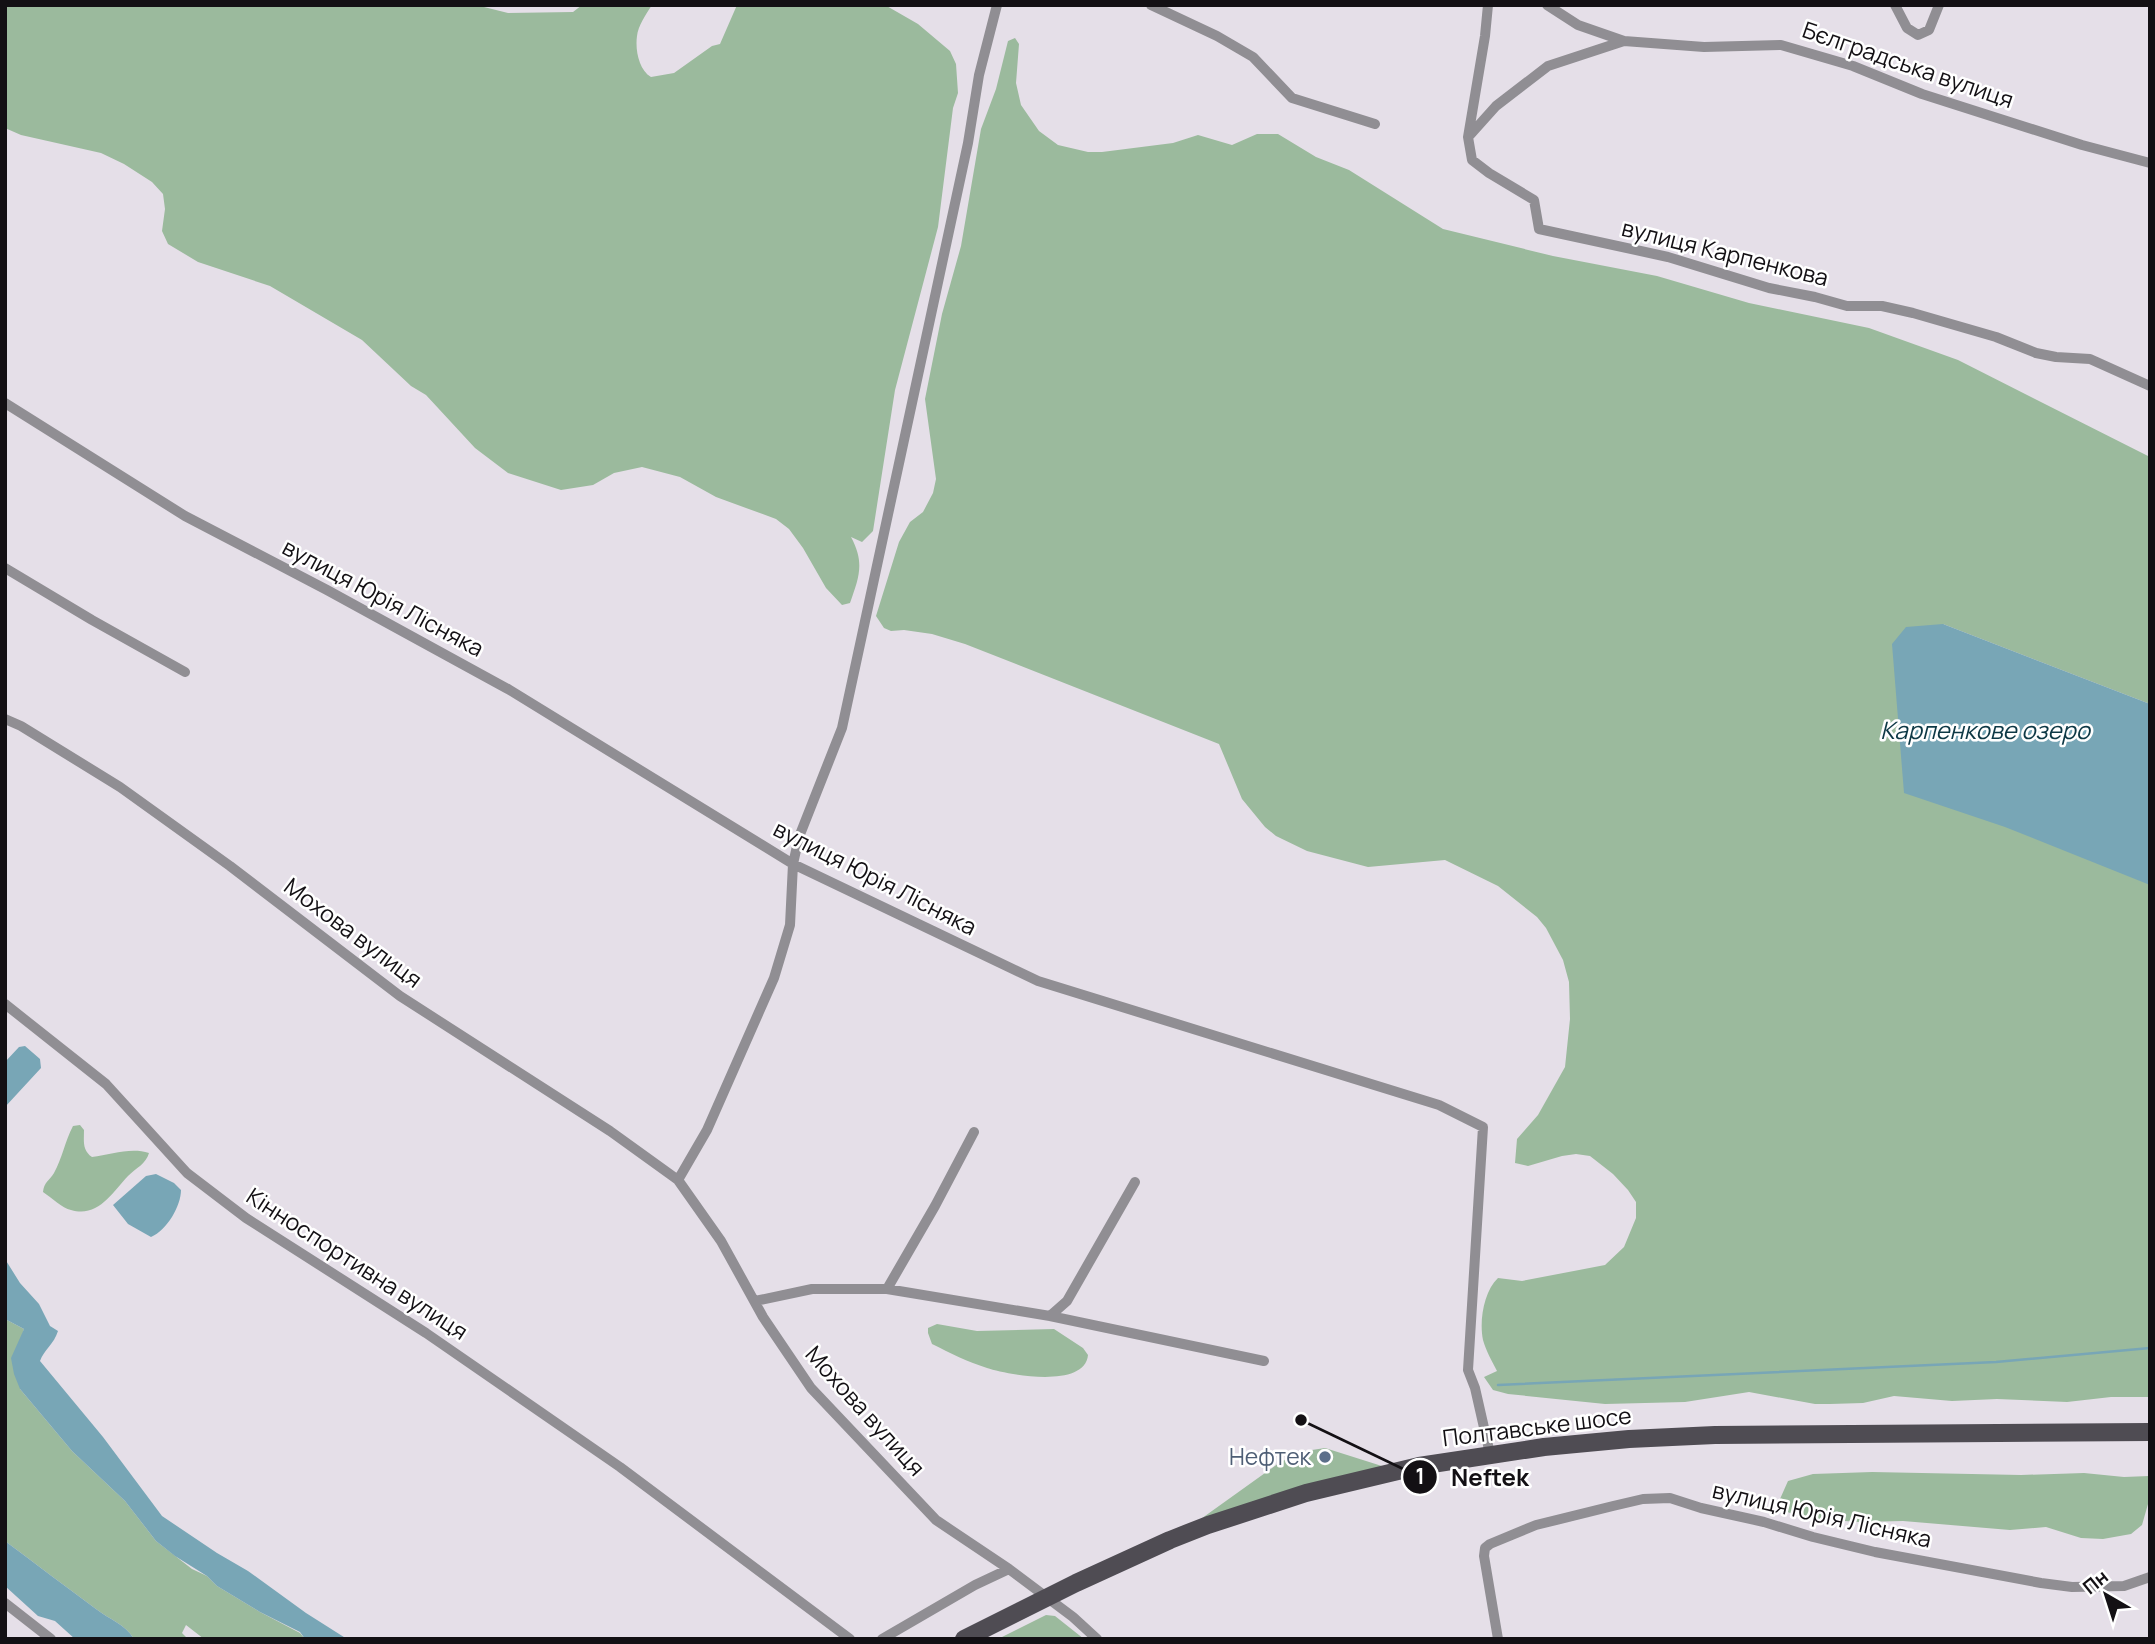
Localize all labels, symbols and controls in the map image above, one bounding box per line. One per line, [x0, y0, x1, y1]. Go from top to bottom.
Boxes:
street label: Бєлградська вулиця [1798, 13, 2018, 115]
street label: вулиця Карпенкова [1619, 211, 1832, 293]
street label: вулиця Юрія Лісняка [277, 530, 490, 664]
water label: Карпенкове озеро [1880, 713, 2092, 746]
street label: вулиця Юрія Лісняка [768, 812, 982, 942]
street label: Мохова вулиця [278, 870, 429, 995]
street label: Кінноспортивна вулиця [241, 1179, 474, 1347]
street label: Мохова вулиця [799, 1338, 933, 1482]
street label: Полтавське шосе [1441, 1399, 1633, 1453]
place label: Нефтек [1229, 1440, 1312, 1472]
marker: Нефтек [1317, 1449, 1333, 1465]
callout: Neftek [1402, 1455, 1543, 1500]
text: Neftek [1451, 1460, 1530, 1493]
text: 1 [1415, 1462, 1425, 1490]
street label: вулиця Юрія Лісняка [1710, 1473, 1935, 1555]
north arrow [2071, 1560, 2141, 1630]
text: Пн [2077, 1564, 2113, 1600]

